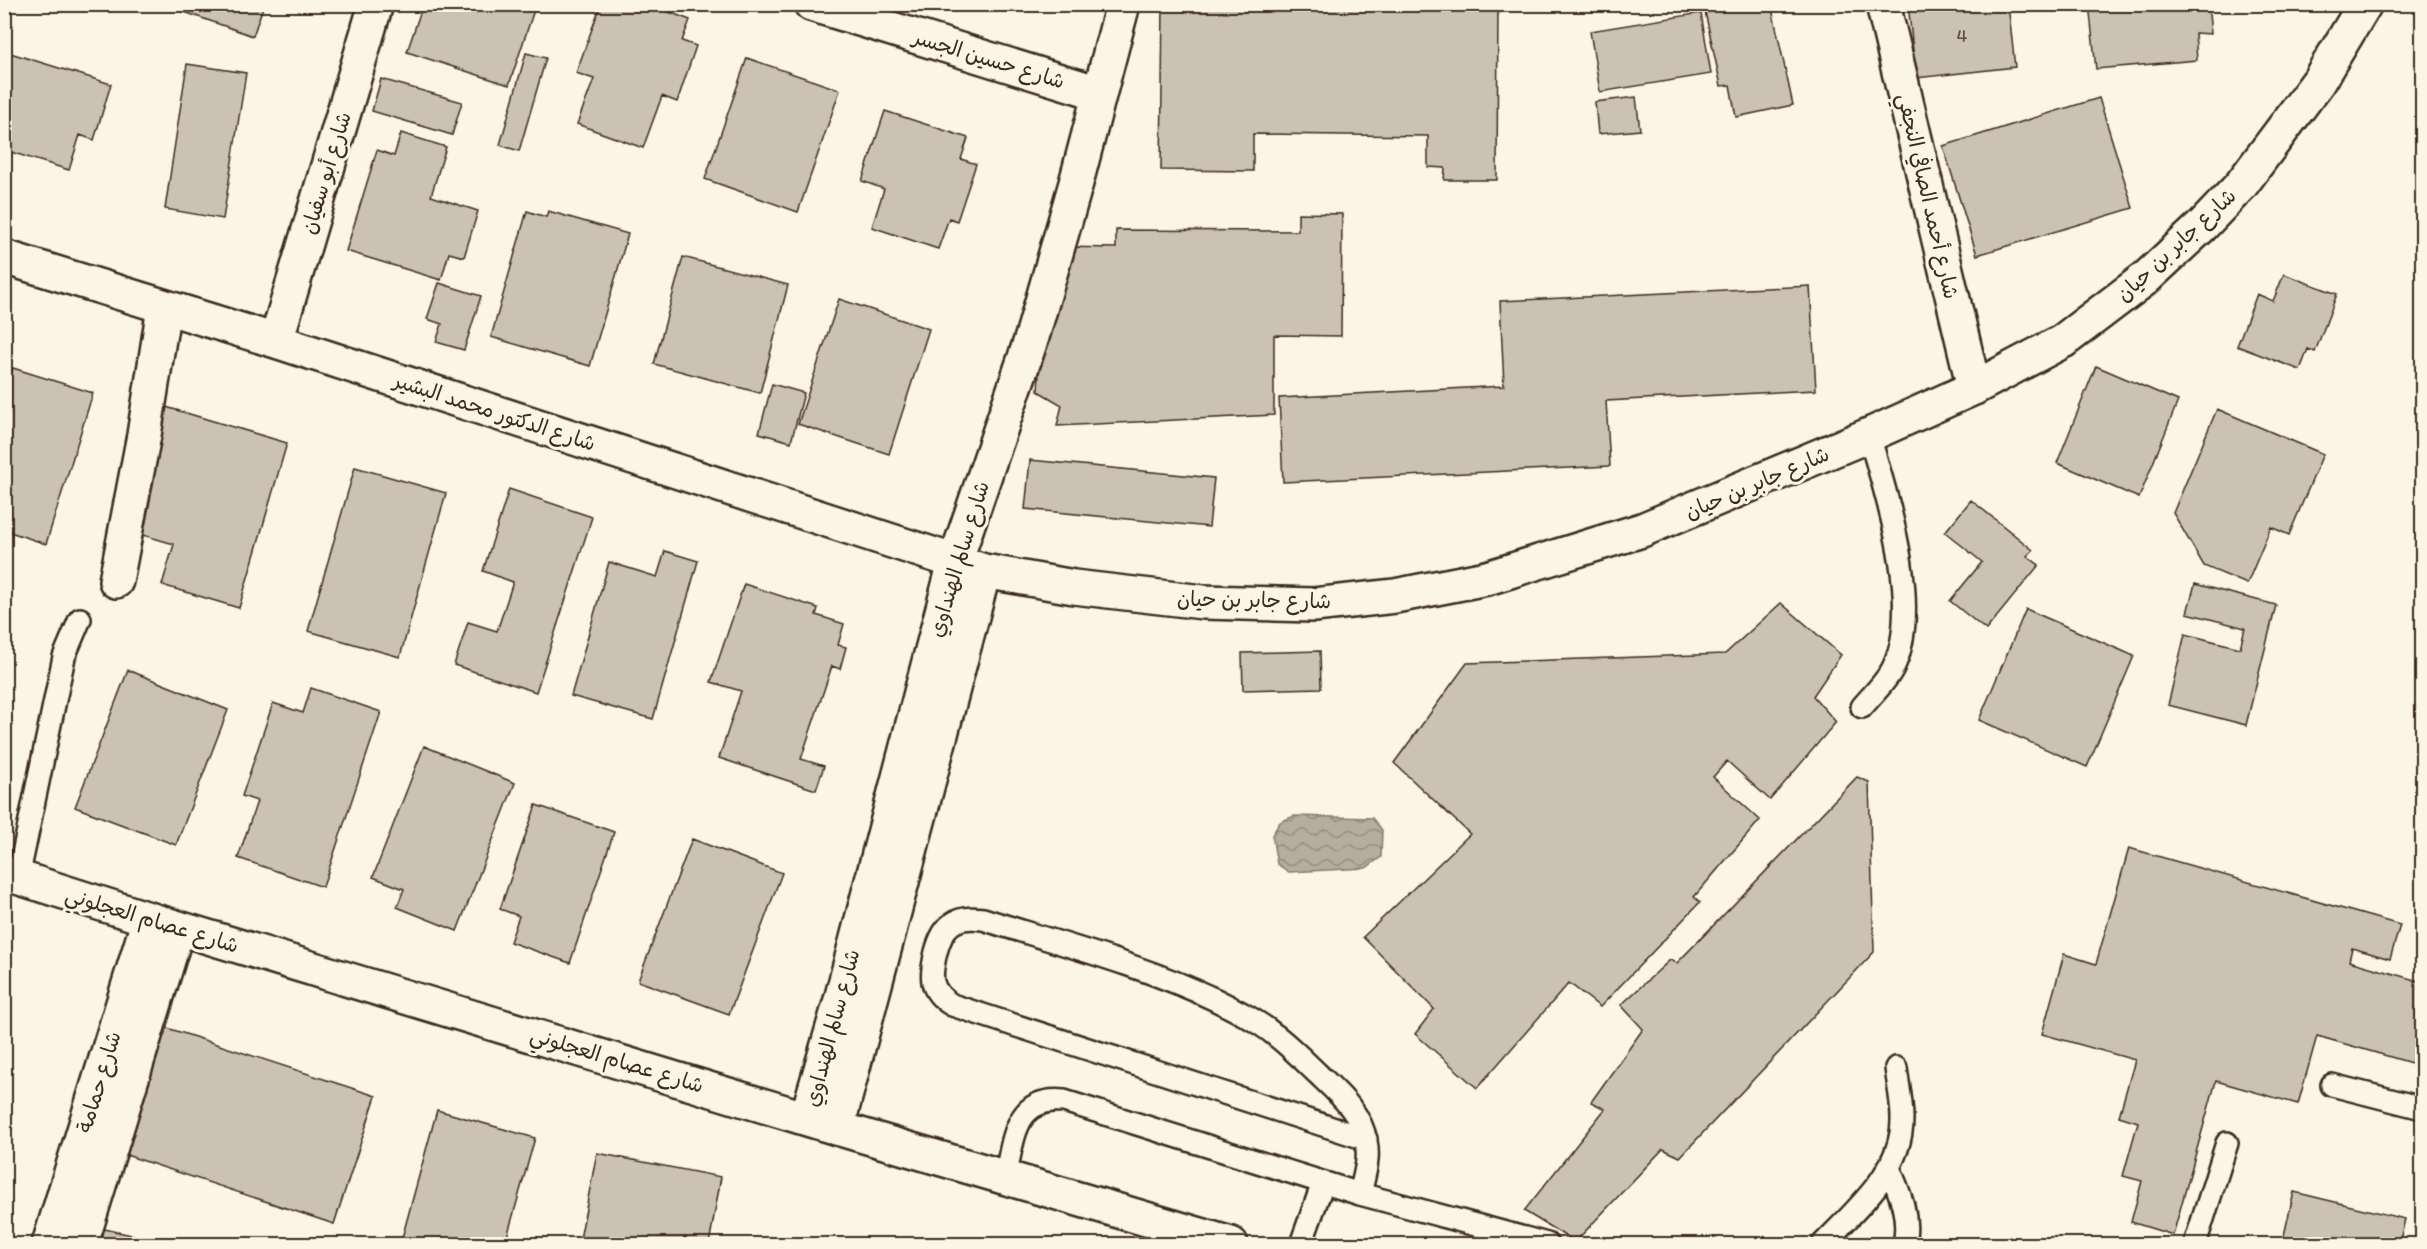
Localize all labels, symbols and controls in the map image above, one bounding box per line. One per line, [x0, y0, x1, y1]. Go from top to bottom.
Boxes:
street label: شارع حسين الجسر [907, 23, 1068, 96]
house number: 4 [1957, 25, 1968, 47]
street label: شارع أحمد الصافي النجفي [1886, 90, 1965, 303]
street label: شارع أبو سفيان [295, 109, 359, 238]
street label: شارع جابر بن حيان [2111, 183, 2243, 309]
street label: شارع الدكتور محمد البشير [388, 367, 599, 459]
street label: شارع جابر بن حيان [1681, 441, 1834, 527]
street label: شارع سالم الهنداوي [923, 478, 998, 641]
street label: شارع جابر بن حيان [1177, 586, 1331, 616]
street label: شارع عصام العجلوني [60, 881, 242, 964]
street label: شارع سالم الهنداوي [798, 946, 868, 1110]
street label: شارع عصام العجلوني [525, 1021, 707, 1104]
street label: شارع حمامة [71, 1028, 129, 1137]

